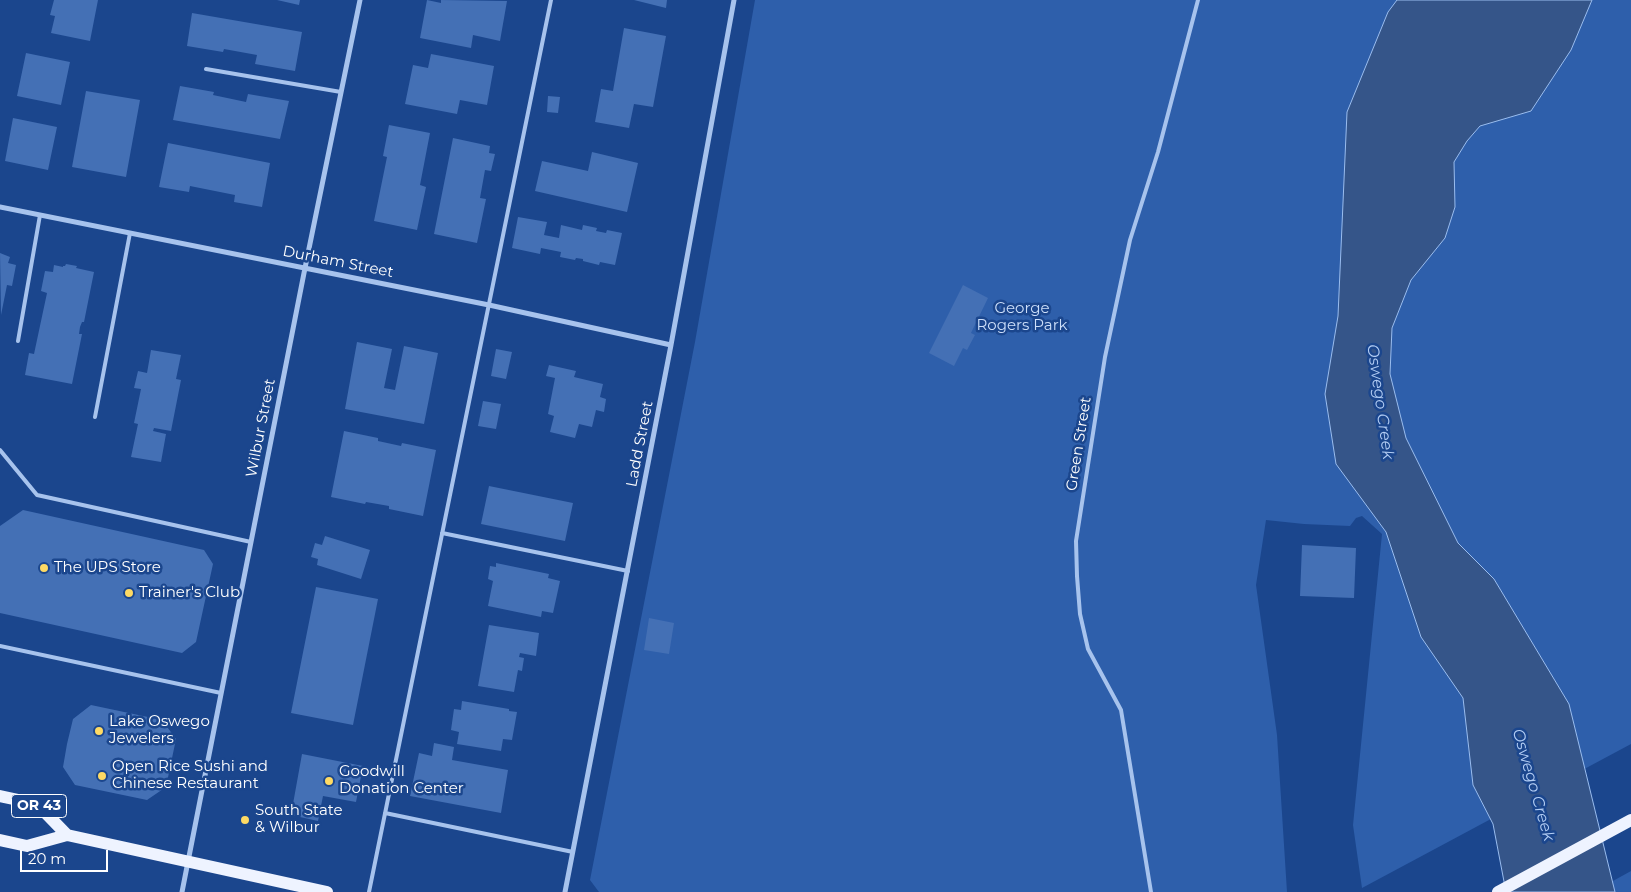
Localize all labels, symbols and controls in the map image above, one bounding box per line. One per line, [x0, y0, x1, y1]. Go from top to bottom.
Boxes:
street label: Durham Street [281, 242, 395, 282]
park label: George Rogers Park [976, 300, 1068, 335]
water label: Oswego Creek [1362, 343, 1398, 461]
street label: Wilbur Street [243, 377, 279, 479]
street label: Green Street [1063, 396, 1095, 492]
street label: Ladd Street [623, 399, 657, 489]
place label: The UPS Store [54, 559, 161, 577]
marker: The UPS Store [38, 562, 50, 574]
place label: Trainer's Club [139, 584, 240, 602]
marker: Trainer's Club [123, 587, 135, 599]
place label: Lake Oswego Jewelers [109, 713, 210, 748]
marker: Lake Oswego Jewelers [93, 725, 105, 737]
water label: Oswego Creek [1508, 726, 1558, 844]
place label: Open Rice Sushi and Chinese Restaurant [112, 758, 268, 793]
place label: Goodwill Donation Center [339, 763, 464, 798]
marker: Open Rice Sushi and Chinese Restaurant [96, 770, 108, 782]
marker: Goodwill Donation Center [323, 775, 335, 787]
road number: OR 43 [12, 794, 66, 818]
place label: South State & Wilbur [255, 802, 343, 837]
marker: South State & Wilbur [239, 814, 251, 826]
scale bar [22, 840, 110, 872]
text: 20 m [28, 849, 66, 868]

